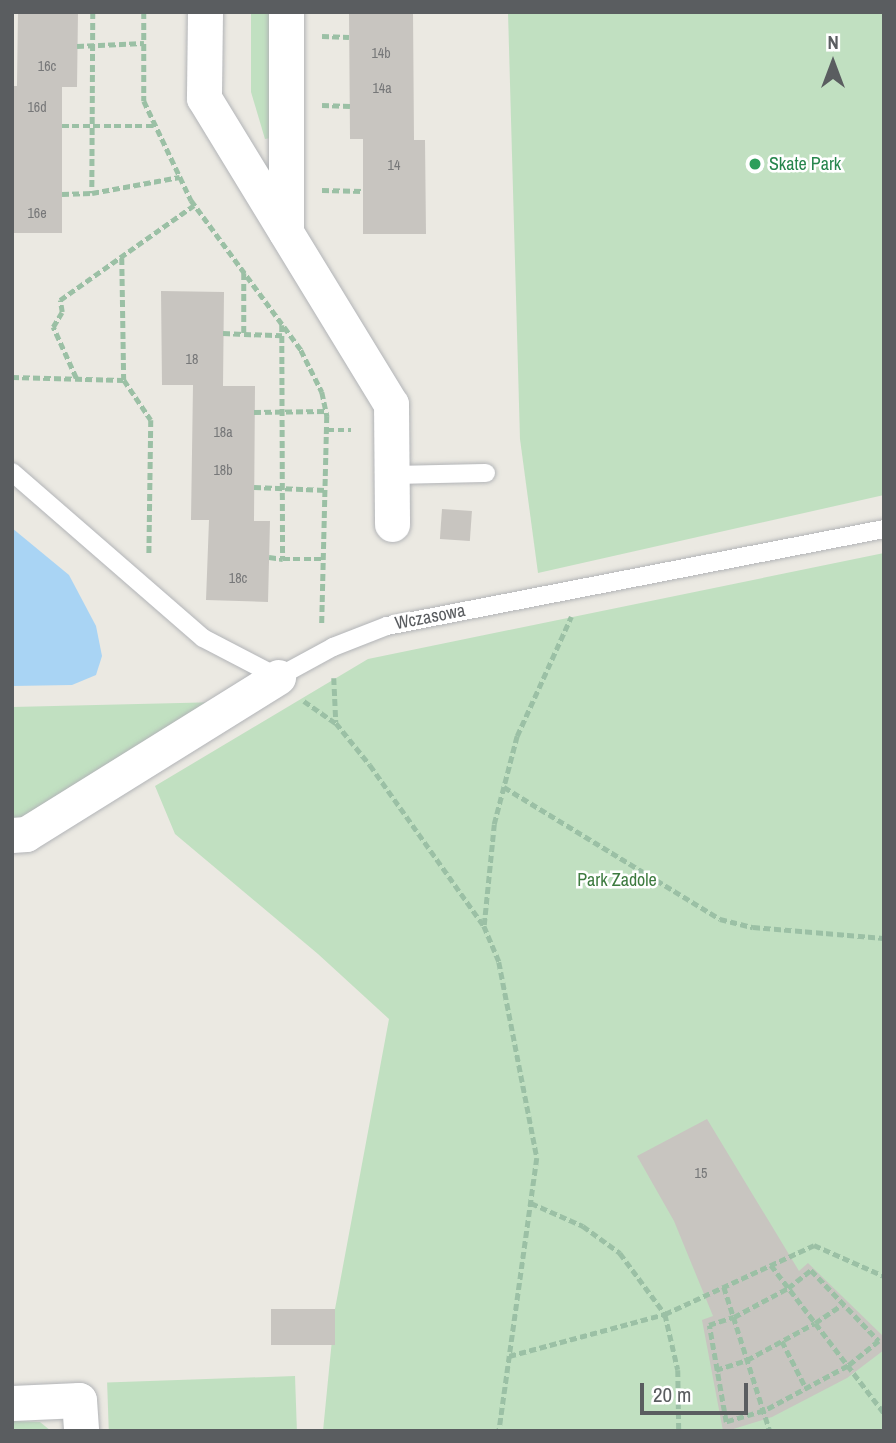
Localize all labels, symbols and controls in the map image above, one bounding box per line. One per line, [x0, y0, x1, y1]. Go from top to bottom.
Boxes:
north arrow [798, 28, 868, 98]
text: N [827, 29, 839, 55]
house number: 14b [371, 45, 391, 61]
house number: 16c [38, 58, 56, 74]
house number: 14a [372, 80, 392, 96]
house number: 16d [27, 99, 47, 115]
place label: Skate Park [769, 153, 841, 175]
marker: Skate Park [747, 156, 763, 172]
house number: 14 [388, 157, 400, 173]
house number: 16e [27, 205, 47, 221]
house number: 18 [186, 351, 198, 367]
house number: 18a [213, 424, 233, 440]
house number: 18b [213, 462, 233, 478]
house number: 18c [229, 570, 247, 586]
street label: Wczasowa [393, 600, 467, 634]
park label: Park Zadole [577, 869, 657, 891]
house number: 15 [695, 1165, 707, 1181]
scale bar [644, 1370, 752, 1414]
text: 20 m [653, 1380, 691, 1409]

